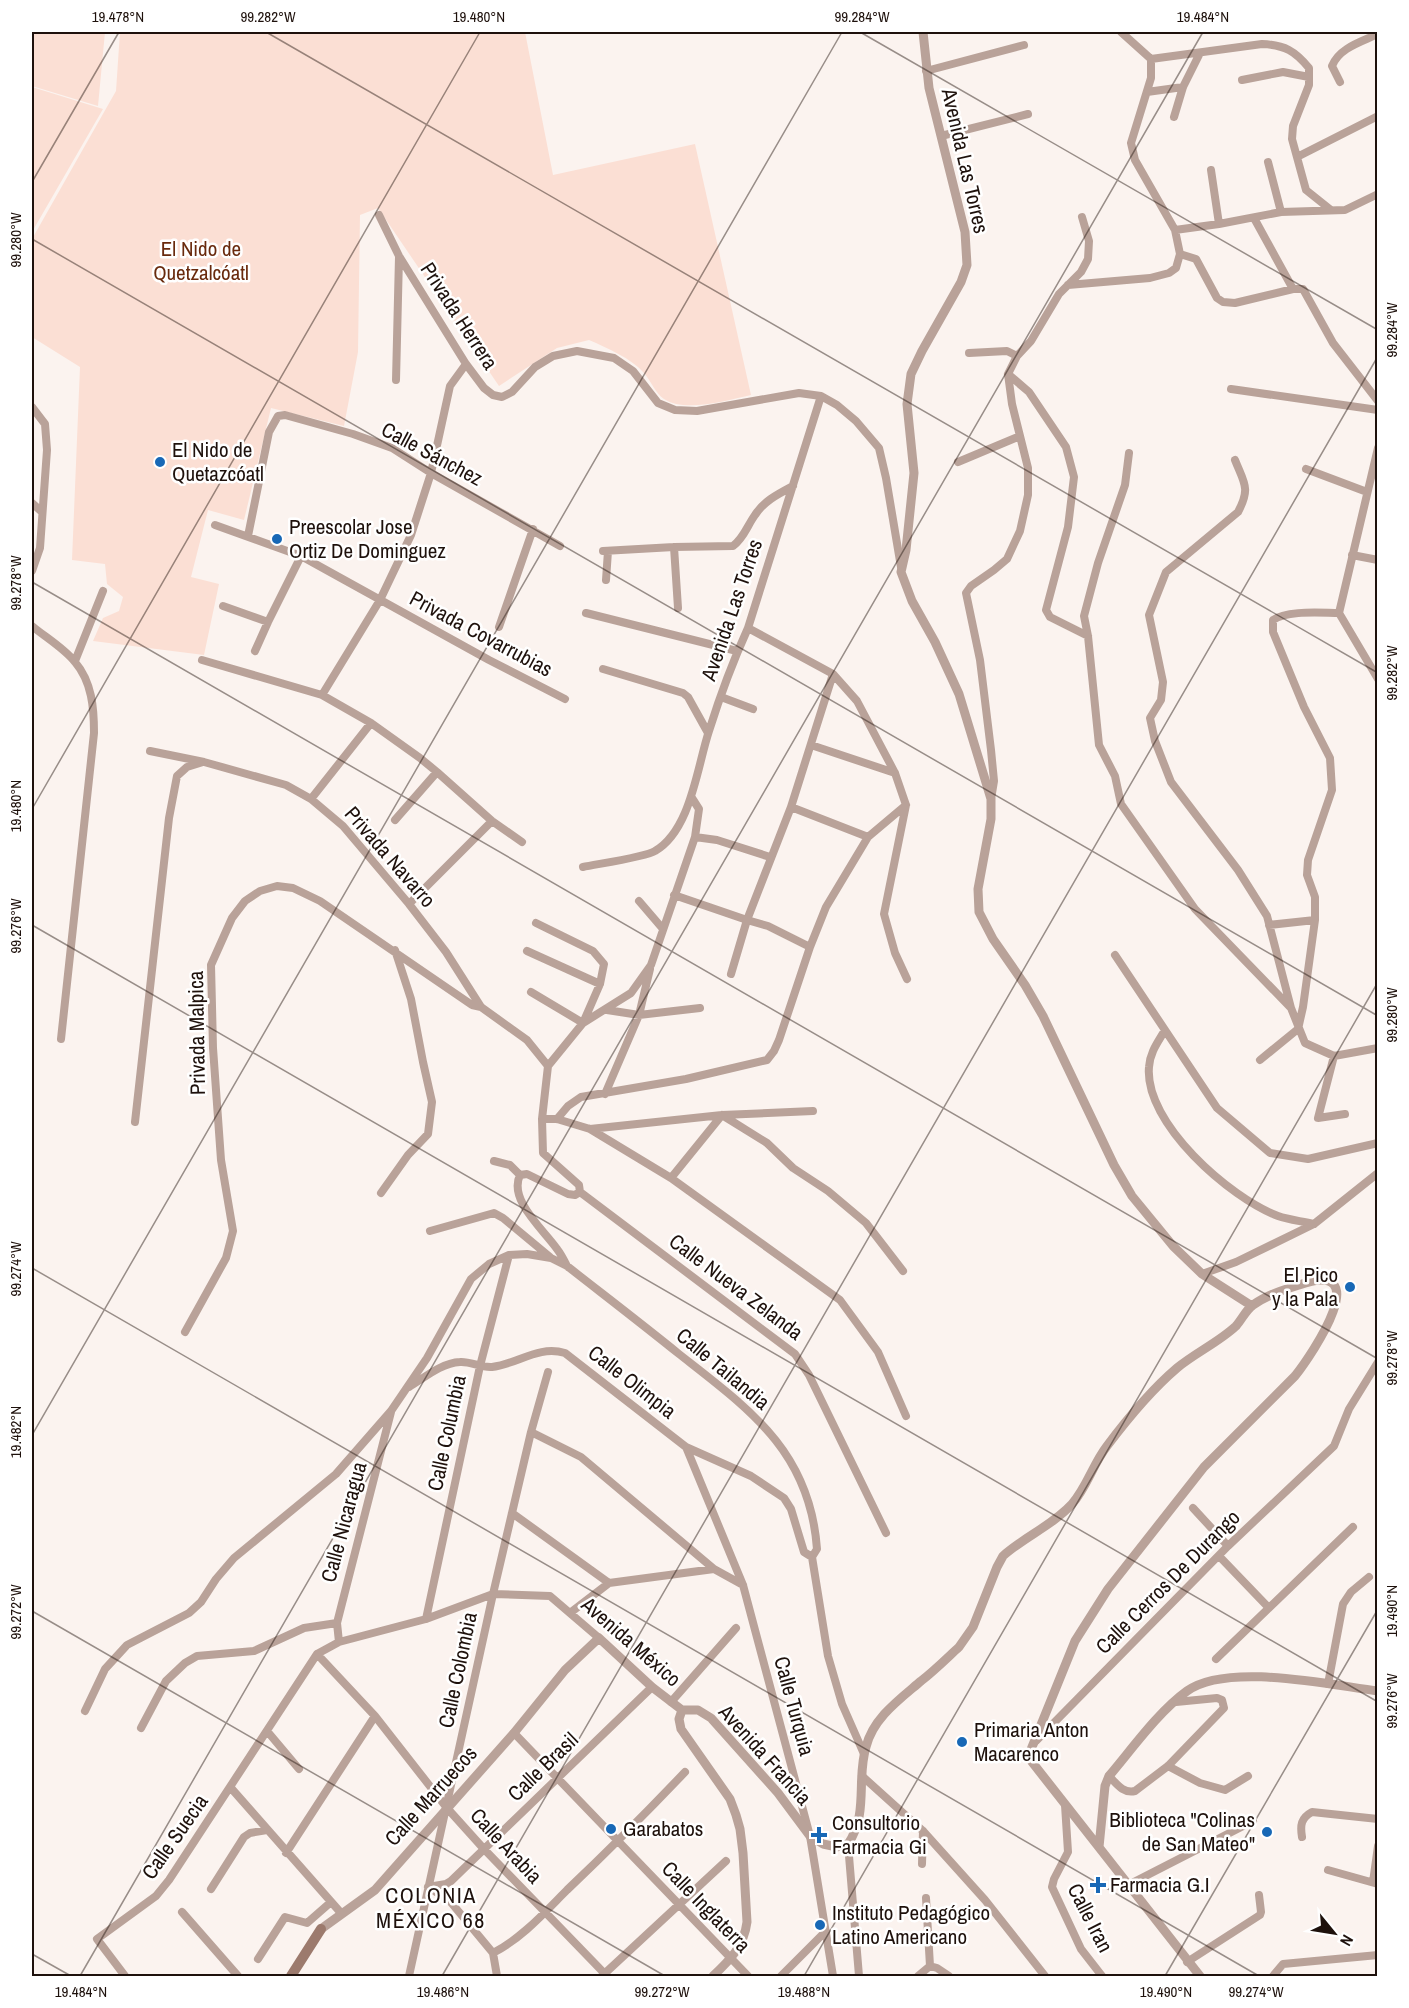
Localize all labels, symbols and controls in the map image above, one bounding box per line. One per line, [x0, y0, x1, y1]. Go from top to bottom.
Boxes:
text: 19.478°N [92, 6, 144, 27]
text: 99.282°W [240, 6, 296, 27]
text: 19.480°N [453, 6, 505, 27]
text: 99.284°W [834, 6, 890, 27]
text: 19.484°N [1177, 6, 1229, 27]
street label: Avenida Las Torres [935, 85, 996, 236]
text: 99.280°W [5, 212, 26, 268]
park label: El Nido de Quetzalcóatl [153, 234, 249, 287]
street label: Privada Herrera [414, 256, 505, 375]
text: 99.284°W [1381, 302, 1402, 358]
street label: Calle Sánchez [376, 415, 488, 493]
place label: El Nido de Quetazcóatl [172, 435, 264, 488]
marker: El Nido de Quetazcóatl [153, 455, 167, 469]
place label: Preescolar Jose Ortiz De Dominguez [289, 512, 446, 565]
marker: Preescolar Jose Ortiz De Dominguez [270, 532, 284, 546]
street label: Avenida Las Torres [693, 535, 769, 685]
text: 99.278°W [5, 555, 26, 611]
street label: Privada Covarrubias [405, 584, 558, 683]
text: 99.282°W [1381, 645, 1402, 701]
text: 19.480°N [5, 780, 26, 832]
street label: Privada Navarro [338, 800, 442, 913]
text: 99.276°W [5, 898, 26, 954]
street label: Privada Malpica [181, 970, 212, 1095]
text: 99.280°W [1381, 987, 1402, 1043]
street label: Calle Nueva Zelanda [663, 1227, 810, 1347]
text: 99.274°W [5, 1241, 26, 1297]
place label: El Pico y la Pala [1272, 1260, 1338, 1313]
marker: El Pico y la Pala [1343, 1280, 1357, 1294]
street label: Calle Tailandia [670, 1321, 777, 1417]
text: 99.278°W [1381, 1330, 1402, 1386]
street label: Calle Olimpia [582, 1338, 683, 1425]
street label: Calle Columbia [420, 1372, 473, 1493]
text: 19.482°N [5, 1406, 26, 1458]
street label: Calle Nicaragua [314, 1458, 374, 1585]
street label: Calle Cerros De Durango [1089, 1503, 1246, 1660]
text: 99.272°W [5, 1584, 26, 1640]
text: 19.490°N [1381, 1585, 1402, 1637]
street label: Avenida México [575, 1590, 687, 1693]
street label: Calle Colombia [431, 1609, 484, 1730]
street label: Calle Turquia [767, 1653, 822, 1759]
text: 99.276°W [1381, 1673, 1402, 1729]
street label: Avenida Francia [712, 1697, 819, 1812]
place label: Primaria Anton Macarenco [974, 1715, 1089, 1768]
street label: Calle Brasil [501, 1726, 584, 1808]
marker: Primaria Anton Macarenco [955, 1735, 969, 1749]
street label: Calle Marruecos [378, 1739, 483, 1852]
street label: Calle Suecia [135, 1788, 215, 1885]
street label: Calle Arabia [464, 1801, 549, 1890]
place label: Biblioteca "Colinas de San Mateo" [1109, 1805, 1255, 1858]
place label: Consultorio Farmacia Gi [832, 1808, 927, 1861]
place label: Garabatos [623, 1814, 703, 1843]
marker: Garabatos [604, 1822, 618, 1836]
marker: Biblioteca "Colinas de San Mateo" [1260, 1825, 1274, 1839]
marker: Consultorio Farmacia Gi [810, 1826, 828, 1844]
street label: Calle Inglaterra [655, 1855, 758, 1959]
place label: Farmacia G.I [1110, 1870, 1210, 1899]
street label: Calle Iran [1061, 1878, 1120, 1957]
marker: Farmacia G.I [1091, 1878, 1105, 1892]
district label: COLONIA MÉXICO 68 [376, 1880, 486, 1935]
place label: Instituto Pedagógico Latino Americano [832, 1898, 990, 1951]
north arrow [1304, 1903, 1364, 1963]
marker: Instituto Pedagógico Latino Americano [813, 1918, 827, 1932]
text: N [1335, 1931, 1359, 1950]
text: 19.484°N [55, 1981, 107, 2002]
text: 19.486°N [417, 1981, 469, 2002]
text: 99.272°W [634, 1981, 690, 2002]
text: 19.488°N [778, 1981, 830, 2002]
text: 19.490°N [1140, 1981, 1192, 2002]
text: 99.274°W [1228, 1981, 1284, 2002]

